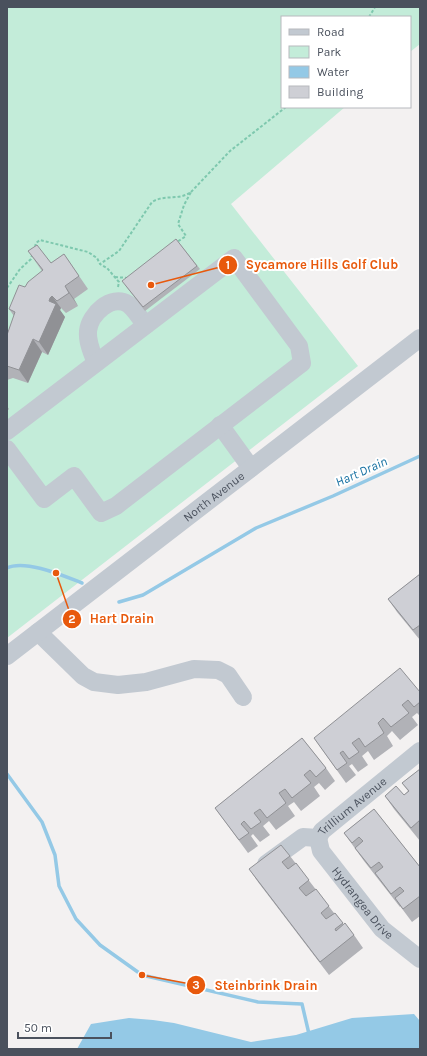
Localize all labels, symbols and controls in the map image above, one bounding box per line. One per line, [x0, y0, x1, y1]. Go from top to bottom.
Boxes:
legend [281, 16, 411, 108]
text: Road [317, 25, 345, 39]
text: Park [317, 45, 342, 59]
text: Water [317, 65, 350, 79]
text: Building [317, 85, 364, 99]
callout: Sycamore Hills Golf Club [218, 252, 406, 277]
text: Sycamore Hills Golf Club [246, 257, 398, 272]
text: 1 [226, 258, 230, 272]
water label: Hart Drain [333, 453, 390, 490]
street label: North Avenue [180, 469, 247, 525]
callout: Hart Drain [62, 606, 163, 631]
text: Hart Drain [90, 611, 154, 626]
text: 2 [68, 612, 76, 626]
street label: Trillium Avenue [314, 774, 389, 837]
street label: Hydrangea Drive [329, 864, 396, 942]
callout: Steinbrink Drain [186, 973, 325, 998]
text: 3 [192, 978, 200, 992]
text: Steinbrink Drain [214, 978, 318, 993]
scale bar [18, 1014, 111, 1040]
text: 50 m [24, 1021, 52, 1035]

